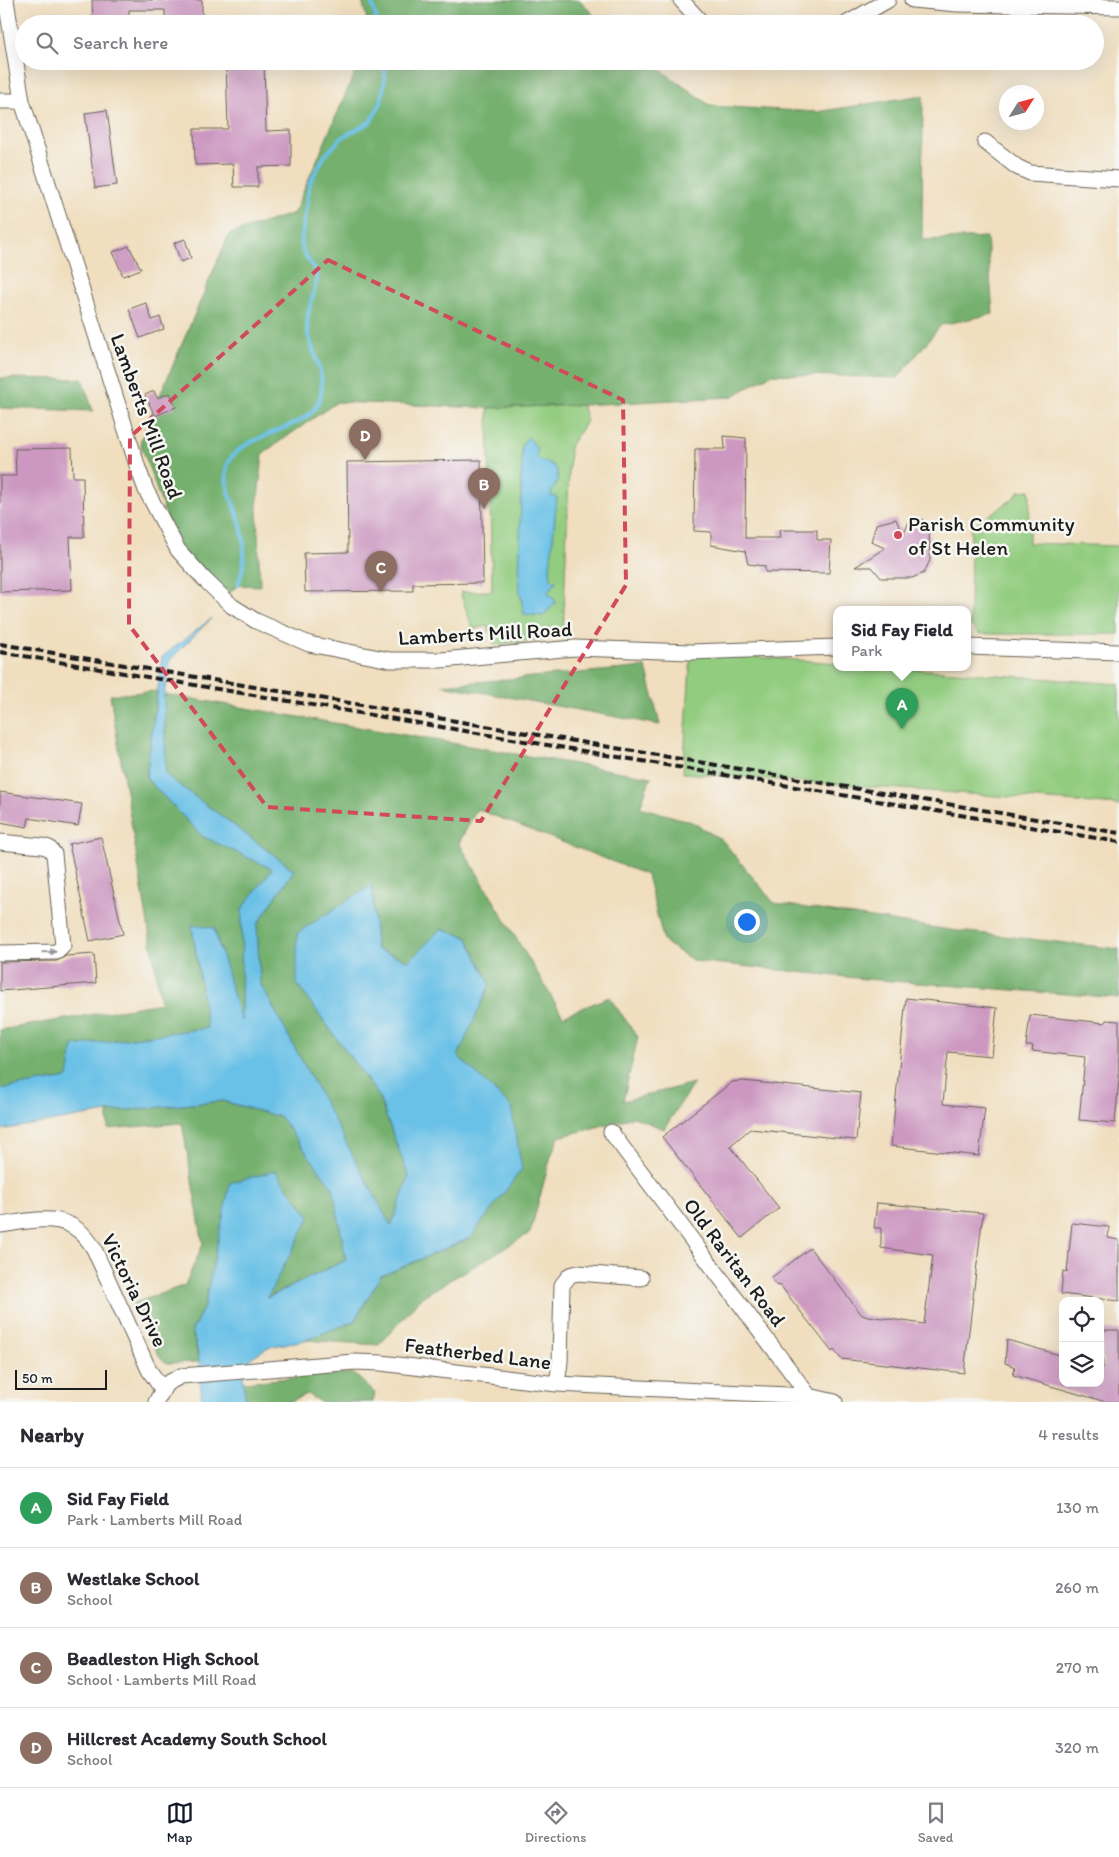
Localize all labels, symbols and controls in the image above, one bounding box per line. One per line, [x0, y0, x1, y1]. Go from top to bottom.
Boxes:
search box [15, 15, 1104, 70]
icon: search [33, 29, 61, 57]
text: Search here [73, 31, 168, 54]
north arrow [999, 85, 1044, 130]
street label: Lamberts Mill Road [105, 330, 189, 502]
pin: D [349, 419, 381, 460]
pin: B [468, 468, 500, 509]
place label: Parish Community of St Helen [908, 511, 1075, 560]
marker: Parish Community of St Helen [892, 529, 904, 541]
pin: C [365, 551, 397, 592]
popup [833, 606, 971, 671]
street label: Lamberts Mill Road [397, 616, 573, 650]
text: Sid Fay Field [851, 618, 953, 641]
text: Park [851, 641, 882, 660]
pin: A [886, 688, 918, 729]
your location [734, 909, 760, 935]
one-way arrow [41, 948, 57, 956]
street label: Old Raritan Road [679, 1193, 792, 1332]
street label: Victoria Drive [97, 1229, 173, 1351]
map controls [1059, 1297, 1104, 1387]
button: locate [1059, 1297, 1104, 1342]
street label: Featherbed Lane [403, 1332, 553, 1374]
button: layers [1059, 1342, 1104, 1387]
scale bar [15, 1367, 108, 1390]
text: 50 m [22, 1370, 53, 1387]
text: Nearby [20, 1422, 84, 1447]
text: 4 results [1038, 1425, 1099, 1444]
text: Sid Fay Field [67, 1487, 169, 1510]
text: A [31, 1498, 41, 1517]
text: 130 m [1056, 1498, 1099, 1517]
text: Park · Lamberts Mill Road [67, 1510, 242, 1529]
text: Westlake School [67, 1567, 199, 1590]
text: B [31, 1578, 41, 1597]
text: 260 m [1055, 1578, 1099, 1597]
text: School [67, 1590, 113, 1609]
text: Beadleston High School [67, 1647, 259, 1670]
text: C [31, 1658, 41, 1677]
text: 270 m [1056, 1658, 1099, 1677]
text: School · Lamberts Mill Road [67, 1670, 256, 1689]
text: Hillcrest Academy South School [67, 1727, 327, 1750]
text: D [31, 1738, 41, 1757]
text: 320 m [1055, 1738, 1099, 1757]
text: School [67, 1750, 113, 1769]
tab: Map [166, 1799, 194, 1846]
tab: Directions [525, 1799, 586, 1846]
tab: Saved [918, 1799, 953, 1846]

